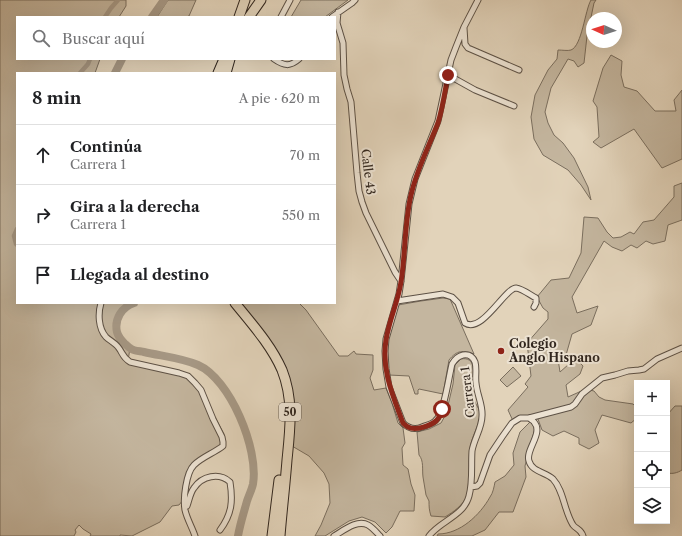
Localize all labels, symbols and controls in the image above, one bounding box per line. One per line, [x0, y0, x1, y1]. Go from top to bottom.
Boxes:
north arrow [586, 12, 622, 48]
search box [16, 16, 336, 60]
icon: search [30, 27, 52, 49]
text: Buscar aquí [62, 29, 145, 48]
route end [439, 66, 457, 84]
text: 8 min [32, 88, 81, 108]
text: A pie · 620 m [239, 90, 320, 106]
text: Continúa [70, 137, 142, 156]
icon: ahead [32, 144, 54, 166]
text: 70 m [290, 147, 320, 163]
street label: Calle 43 [358, 148, 379, 196]
text: Carrera 1 [70, 156, 126, 172]
text: Gira a la derecha [70, 197, 200, 216]
icon: right [32, 204, 54, 226]
text: 550 m [282, 207, 320, 223]
text: Carrera 1 [70, 216, 126, 232]
icon: arrive [32, 264, 54, 286]
text: Llegada al destino [70, 265, 209, 284]
place label: Colegio Anglo Hispano [508, 336, 600, 365]
marker: Colegio Anglo Hispano [496, 346, 506, 356]
street label: Carrera 1 [457, 365, 478, 419]
map controls [634, 380, 670, 524]
button: + [634, 380, 670, 416]
route start [433, 400, 451, 418]
road number: 50 [279, 403, 301, 421]
button: − [634, 416, 670, 452]
button: locate [634, 452, 670, 488]
button: layers [634, 488, 670, 524]

